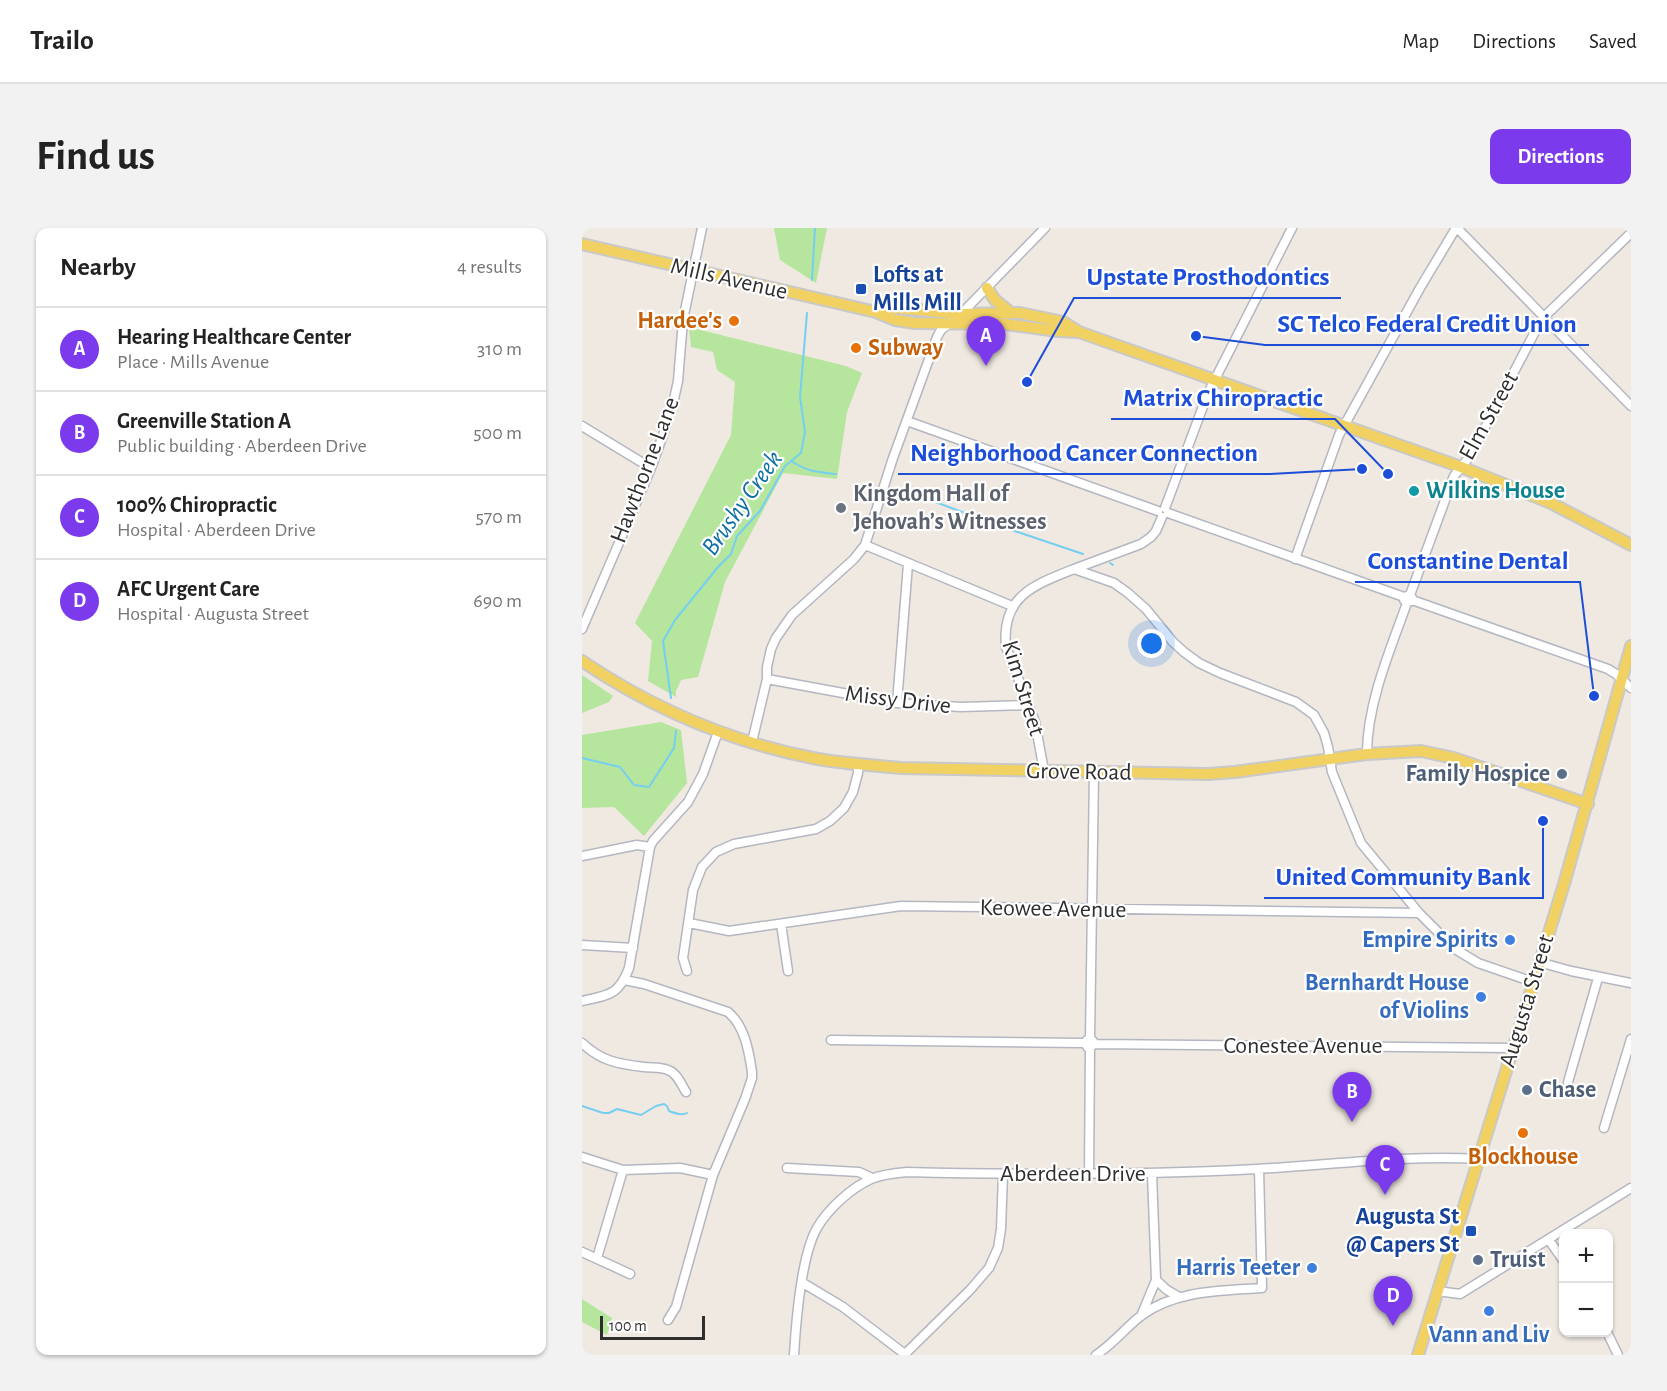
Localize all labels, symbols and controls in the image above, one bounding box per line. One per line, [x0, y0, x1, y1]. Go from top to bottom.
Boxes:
text: Trailo [30, 27, 94, 55]
text: Map [1403, 31, 1439, 52]
text: Directions [1472, 31, 1556, 52]
text: Saved [1589, 31, 1637, 52]
button: Directions [1490, 129, 1631, 184]
text: Find us [36, 135, 155, 177]
text: Nearby [60, 254, 136, 280]
street label: Mills Avenue [668, 254, 790, 304]
callout: Upstate Prosthodontics [1074, 254, 1341, 298]
text: 4 results [457, 257, 522, 277]
place label: Lofts at Mills Mill [873, 263, 962, 315]
text: Upstate Prosthodontics [1087, 264, 1329, 290]
marker: Lofts at Mills Mill [854, 282, 868, 296]
callout: SC Telco Federal Credit Union [1265, 301, 1589, 345]
place label: Hardee's [637, 309, 722, 333]
text: SC Telco Federal Credit Union [1277, 311, 1577, 337]
marker: Hardee's [727, 314, 741, 328]
pin: A [966, 316, 1006, 366]
text: Hearing Healthcare Center [117, 326, 351, 348]
place label: Subway [868, 336, 944, 360]
text: A [74, 339, 86, 359]
text: 310 m [477, 339, 522, 359]
marker: Subway [849, 341, 863, 355]
text: Place · Mills Avenue [117, 352, 269, 372]
street label: Elm Street [1455, 367, 1523, 464]
callout: Matrix Chiropractic [1111, 375, 1335, 419]
text: Matrix Chiropractic [1123, 385, 1323, 411]
street label: Hawthorne Lane [606, 394, 684, 546]
text: Greenville Station A [117, 410, 291, 432]
text: B [74, 423, 85, 443]
text: 500 m [473, 423, 522, 443]
callout: Neighborhood Cancer Connection [898, 430, 1270, 474]
text: Public building · Aberdeen Drive [117, 436, 367, 456]
text: Neighborhood Cancer Connection [910, 440, 1258, 466]
water label: Brushy Creek [697, 446, 787, 560]
place label: Wilkins House [1426, 479, 1565, 503]
place label: Kingdom Hall of Jehovah’s Witnesses [853, 482, 1046, 534]
marker: Wilkins House [1407, 484, 1421, 498]
text: 100% Chiropractic [117, 494, 277, 516]
marker: Kingdom Hall of Jehovah’s Witnesses [834, 501, 848, 515]
text: C [74, 507, 85, 527]
text: 570 m [475, 507, 522, 527]
text: Hospital · Aberdeen Drive [117, 520, 316, 540]
callout: Constantine Dental [1355, 538, 1580, 582]
text: Constantine Dental [1368, 548, 1568, 574]
text: AFC Urgent Care [117, 578, 260, 600]
text: D [73, 591, 86, 611]
text: 690 m [473, 591, 522, 611]
text: Hospital · Augusta Street [117, 604, 309, 624]
your location [1137, 629, 1166, 658]
street label: Kim Street [997, 637, 1049, 739]
street label: Missy Drive [844, 682, 952, 718]
street label: Grove Road [1026, 759, 1132, 785]
place label: Family Hospice [1405, 762, 1550, 786]
marker: Family Hospice [1555, 767, 1569, 781]
callout: United Community Bank [1264, 854, 1543, 898]
text: United Community Bank [1275, 864, 1531, 890]
street label: Keowee Avenue [979, 896, 1127, 922]
place label: Empire Spirits [1362, 928, 1498, 952]
street label: Augusta Street [1495, 931, 1559, 1070]
marker: Empire Spirits [1503, 933, 1517, 947]
place label: Bernhardt House of Violins [1305, 971, 1469, 1023]
marker: Bernhardt House of Violins [1474, 990, 1488, 1004]
street label: Conestee Avenue [1223, 1034, 1383, 1058]
pin: B [1332, 1072, 1372, 1122]
place label: Chase [1539, 1078, 1596, 1102]
marker: Chase [1520, 1083, 1534, 1097]
marker: Blockhouse [1516, 1126, 1530, 1140]
place label: Blockhouse [1468, 1145, 1578, 1169]
pin: C [1366, 1146, 1404, 1195]
street label: Aberdeen Drive [1000, 1162, 1146, 1186]
place label: Augusta St @ Capers St [1346, 1205, 1459, 1257]
marker: Augusta St @ Capers St [1464, 1224, 1478, 1238]
map controls [1559, 1229, 1613, 1337]
button: + [1559, 1229, 1613, 1283]
place label: Truist [1490, 1248, 1545, 1272]
marker: Truist [1471, 1253, 1485, 1267]
place label: Harris Teeter [1176, 1256, 1301, 1280]
marker: Harris Teeter [1305, 1261, 1319, 1275]
pin: D [1374, 1276, 1412, 1326]
button: − [1559, 1283, 1613, 1337]
marker: Vann and Liv [1482, 1304, 1496, 1318]
scale bar [600, 1313, 705, 1340]
text: 100 m [609, 1318, 647, 1334]
place label: Vann and Liv [1429, 1323, 1550, 1347]

